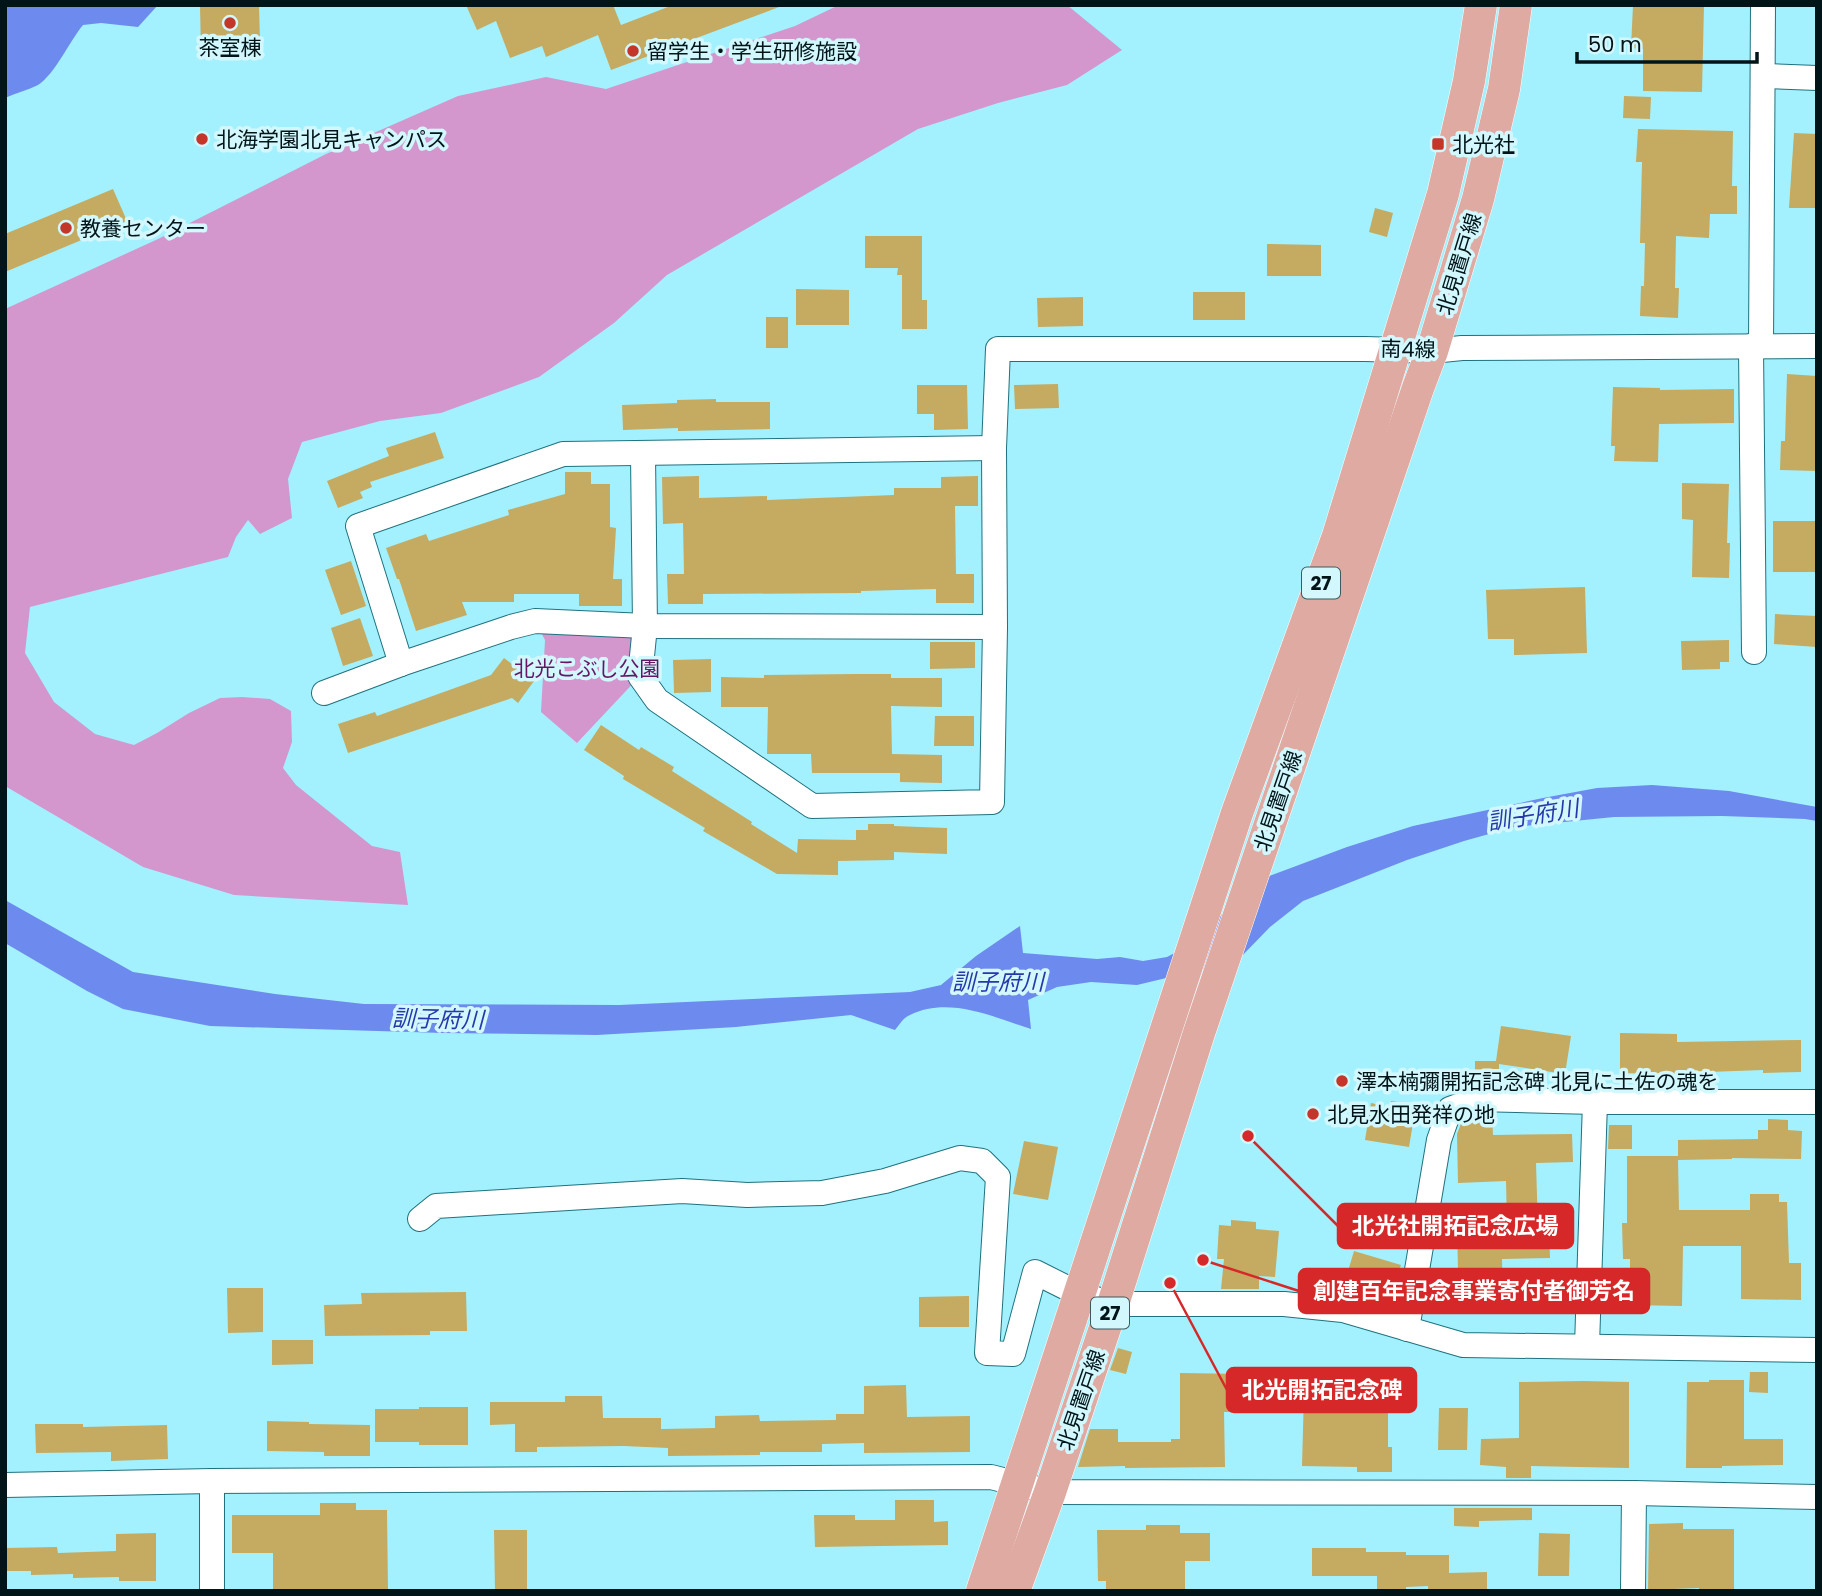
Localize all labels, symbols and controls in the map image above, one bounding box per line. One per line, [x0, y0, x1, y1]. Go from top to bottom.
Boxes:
marker: 茶室棟 [222, 15, 238, 31]
scale bar [1577, 21, 1757, 65]
text: 50 m [1588, 30, 1642, 59]
place label: 茶室棟 [199, 33, 262, 62]
place label: 留学生・学生研修施設 [647, 37, 857, 66]
marker: 留学生・学生研修施設 [625, 43, 641, 59]
place label: 北海学園北見キャンパス [216, 125, 447, 154]
place label: 北光社 [1452, 130, 1515, 159]
marker: 北海学園北見キャンパス [194, 131, 210, 147]
marker: 北光社 [1430, 136, 1446, 152]
street label: 北見置戸線 [1430, 210, 1488, 318]
place label: 教養センター [80, 214, 206, 243]
marker: 教養センター [58, 220, 74, 236]
street label: 南4線 [1380, 334, 1436, 364]
road number: 27 [1302, 568, 1340, 598]
park label: 北光こぶし公園 [514, 654, 661, 683]
street label: 北見置戸線 [1247, 747, 1309, 855]
water label: 訓子府川 [1485, 792, 1584, 838]
water label: 訓子府川 [952, 966, 1047, 998]
water label: 訓子府川 [392, 1002, 487, 1036]
place label: 澤本楠彌開拓記念碑 北見に土佐の魂を [1356, 1067, 1719, 1096]
marker: 澤本楠彌開拓記念碑 北見に土佐の魂を [1334, 1073, 1350, 1089]
place label: 北見水田発祥の地 [1327, 1100, 1495, 1129]
marker: 北見水田発祥の地 [1305, 1106, 1321, 1122]
callout: 北光社開拓記念広場 [1338, 1204, 1573, 1248]
text: 北光社開拓記念広場 [1352, 1210, 1559, 1242]
callout: 創建百年記念事業寄付者御芳名 [1299, 1269, 1649, 1313]
text: 創建百年記念事業寄付者御芳名 [1313, 1275, 1635, 1307]
road number: 27 [1091, 1298, 1129, 1329]
street label: 北見置戸線 [1050, 1346, 1112, 1454]
callout: 北光開拓記念碑 [1227, 1368, 1416, 1412]
text: 北光開拓記念碑 [1242, 1374, 1403, 1406]

